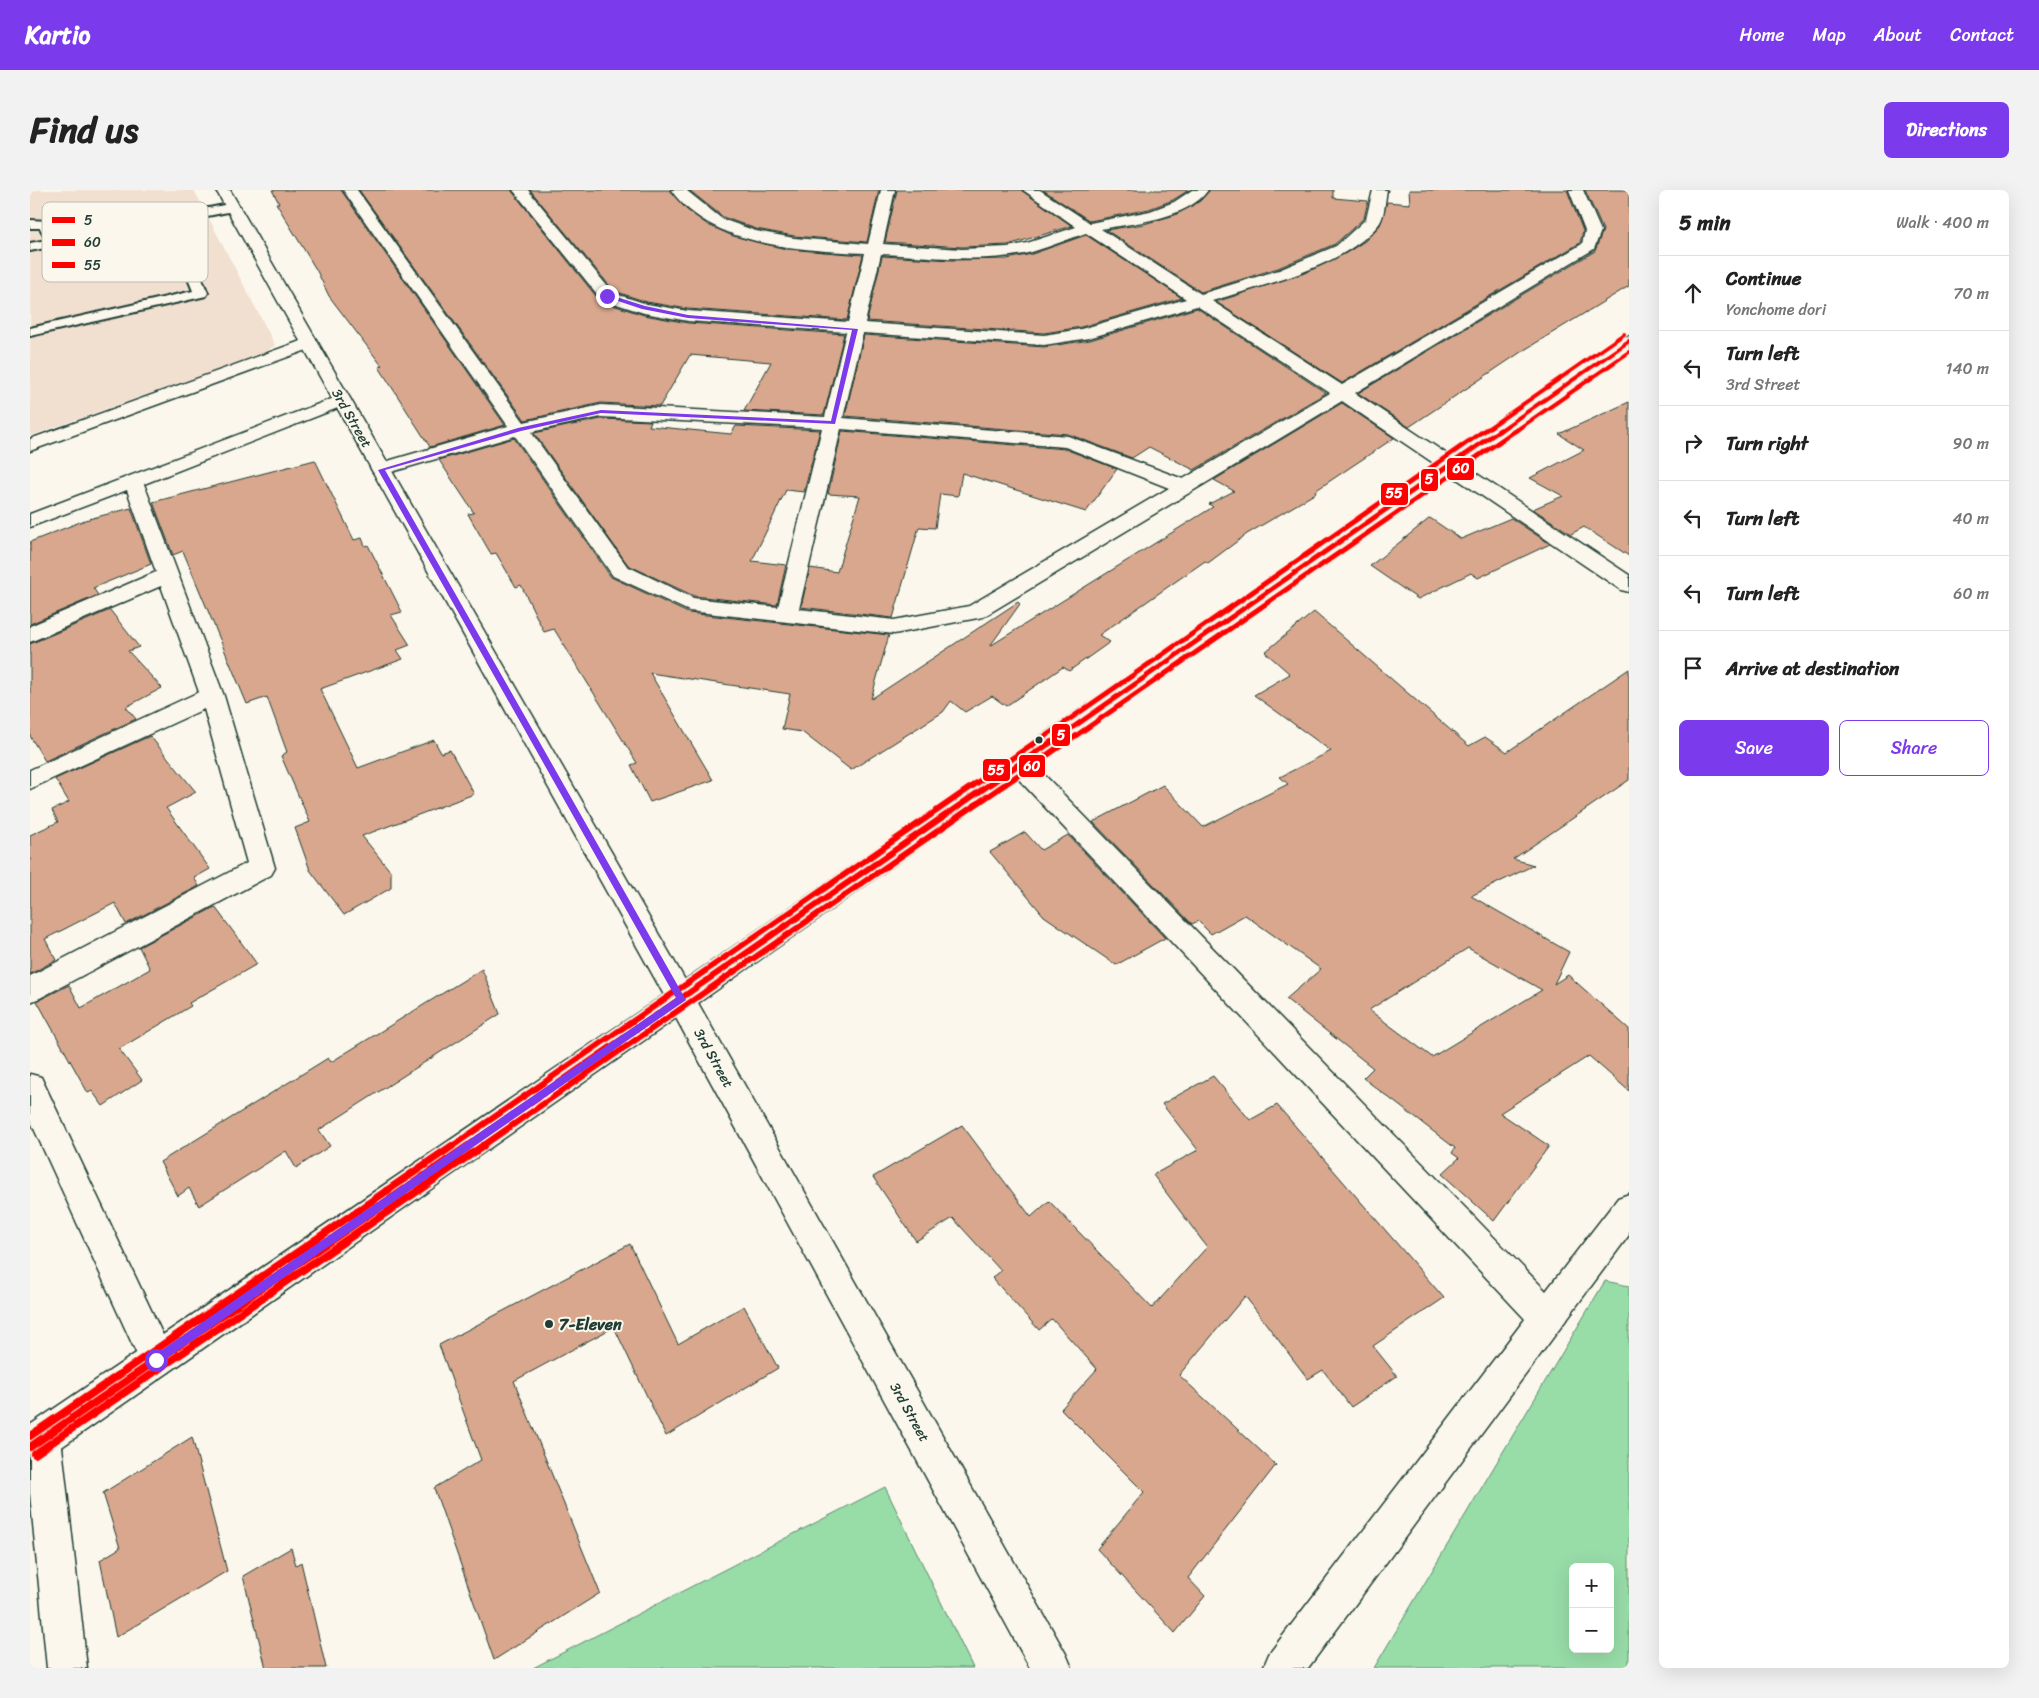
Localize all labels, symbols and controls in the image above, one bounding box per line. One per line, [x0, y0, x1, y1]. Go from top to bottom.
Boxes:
text: Kartio [25, 14, 90, 56]
text: Home [1740, 19, 1785, 51]
text: Map [1813, 19, 1846, 51]
text: About [1874, 19, 1922, 51]
text: Contact [1950, 19, 2014, 51]
text: Find us [30, 99, 138, 161]
button: Directions [1884, 102, 2009, 158]
legend [42, 202, 208, 282]
text: 5 min [1679, 204, 1731, 242]
text: 5 [84, 208, 93, 233]
text: Walk · 400 m [1896, 208, 1989, 237]
text: 60 [84, 230, 101, 255]
text: 55 [84, 253, 102, 278]
text: Continue [1726, 262, 1802, 295]
icon: ahead [1679, 279, 1707, 307]
text: 70 m [1953, 279, 1989, 308]
route end [596, 285, 619, 308]
text: Yonchome dori [1726, 295, 1826, 324]
text: Turn left [1726, 337, 1799, 370]
icon: left [1679, 354, 1707, 382]
text: 140 m [1946, 354, 1989, 383]
text: 3rd Street [1726, 370, 1800, 399]
street label: 3rd Street [324, 384, 379, 453]
text: Turn right [1726, 427, 1808, 460]
icon: right [1679, 429, 1707, 457]
text: 90 m [1953, 429, 1989, 458]
text: 60 [1452, 456, 1470, 481]
line badge: 60 [1446, 457, 1475, 481]
text: 5 [1425, 467, 1434, 492]
line badge: 5 [1420, 468, 1439, 492]
text: 55 [1385, 481, 1403, 506]
line badge: 55 [1380, 482, 1409, 506]
text: Turn left [1726, 502, 1799, 535]
icon: left [1679, 504, 1707, 532]
text: 40 m [1952, 504, 1989, 533]
text: Turn left [1726, 577, 1799, 610]
icon: left [1679, 579, 1707, 607]
text: 60 m [1953, 579, 1989, 608]
text: Arrive at destination [1726, 652, 1899, 685]
icon: arrive [1679, 654, 1707, 682]
button: Save [1679, 720, 1829, 776]
button: Share [1839, 720, 1989, 776]
line badge: 5 [1051, 723, 1071, 747]
text: 5 [1057, 723, 1066, 748]
unlabelled marker [1034, 735, 1044, 745]
line badge: 60 [1018, 754, 1046, 778]
text: 60 [1023, 754, 1041, 779]
line badge: 55 [982, 758, 1011, 782]
text: 55 [987, 758, 1005, 783]
street label: 3rd Street [687, 1024, 740, 1093]
place label: 7-Eleven [559, 1310, 622, 1339]
marker: 7-Eleven [543, 1318, 555, 1330]
route start [145, 1349, 168, 1372]
street label: 3rd Street [883, 1378, 936, 1447]
map controls [1569, 1563, 1614, 1653]
button: + [1569, 1563, 1614, 1608]
button: − [1569, 1608, 1614, 1653]

